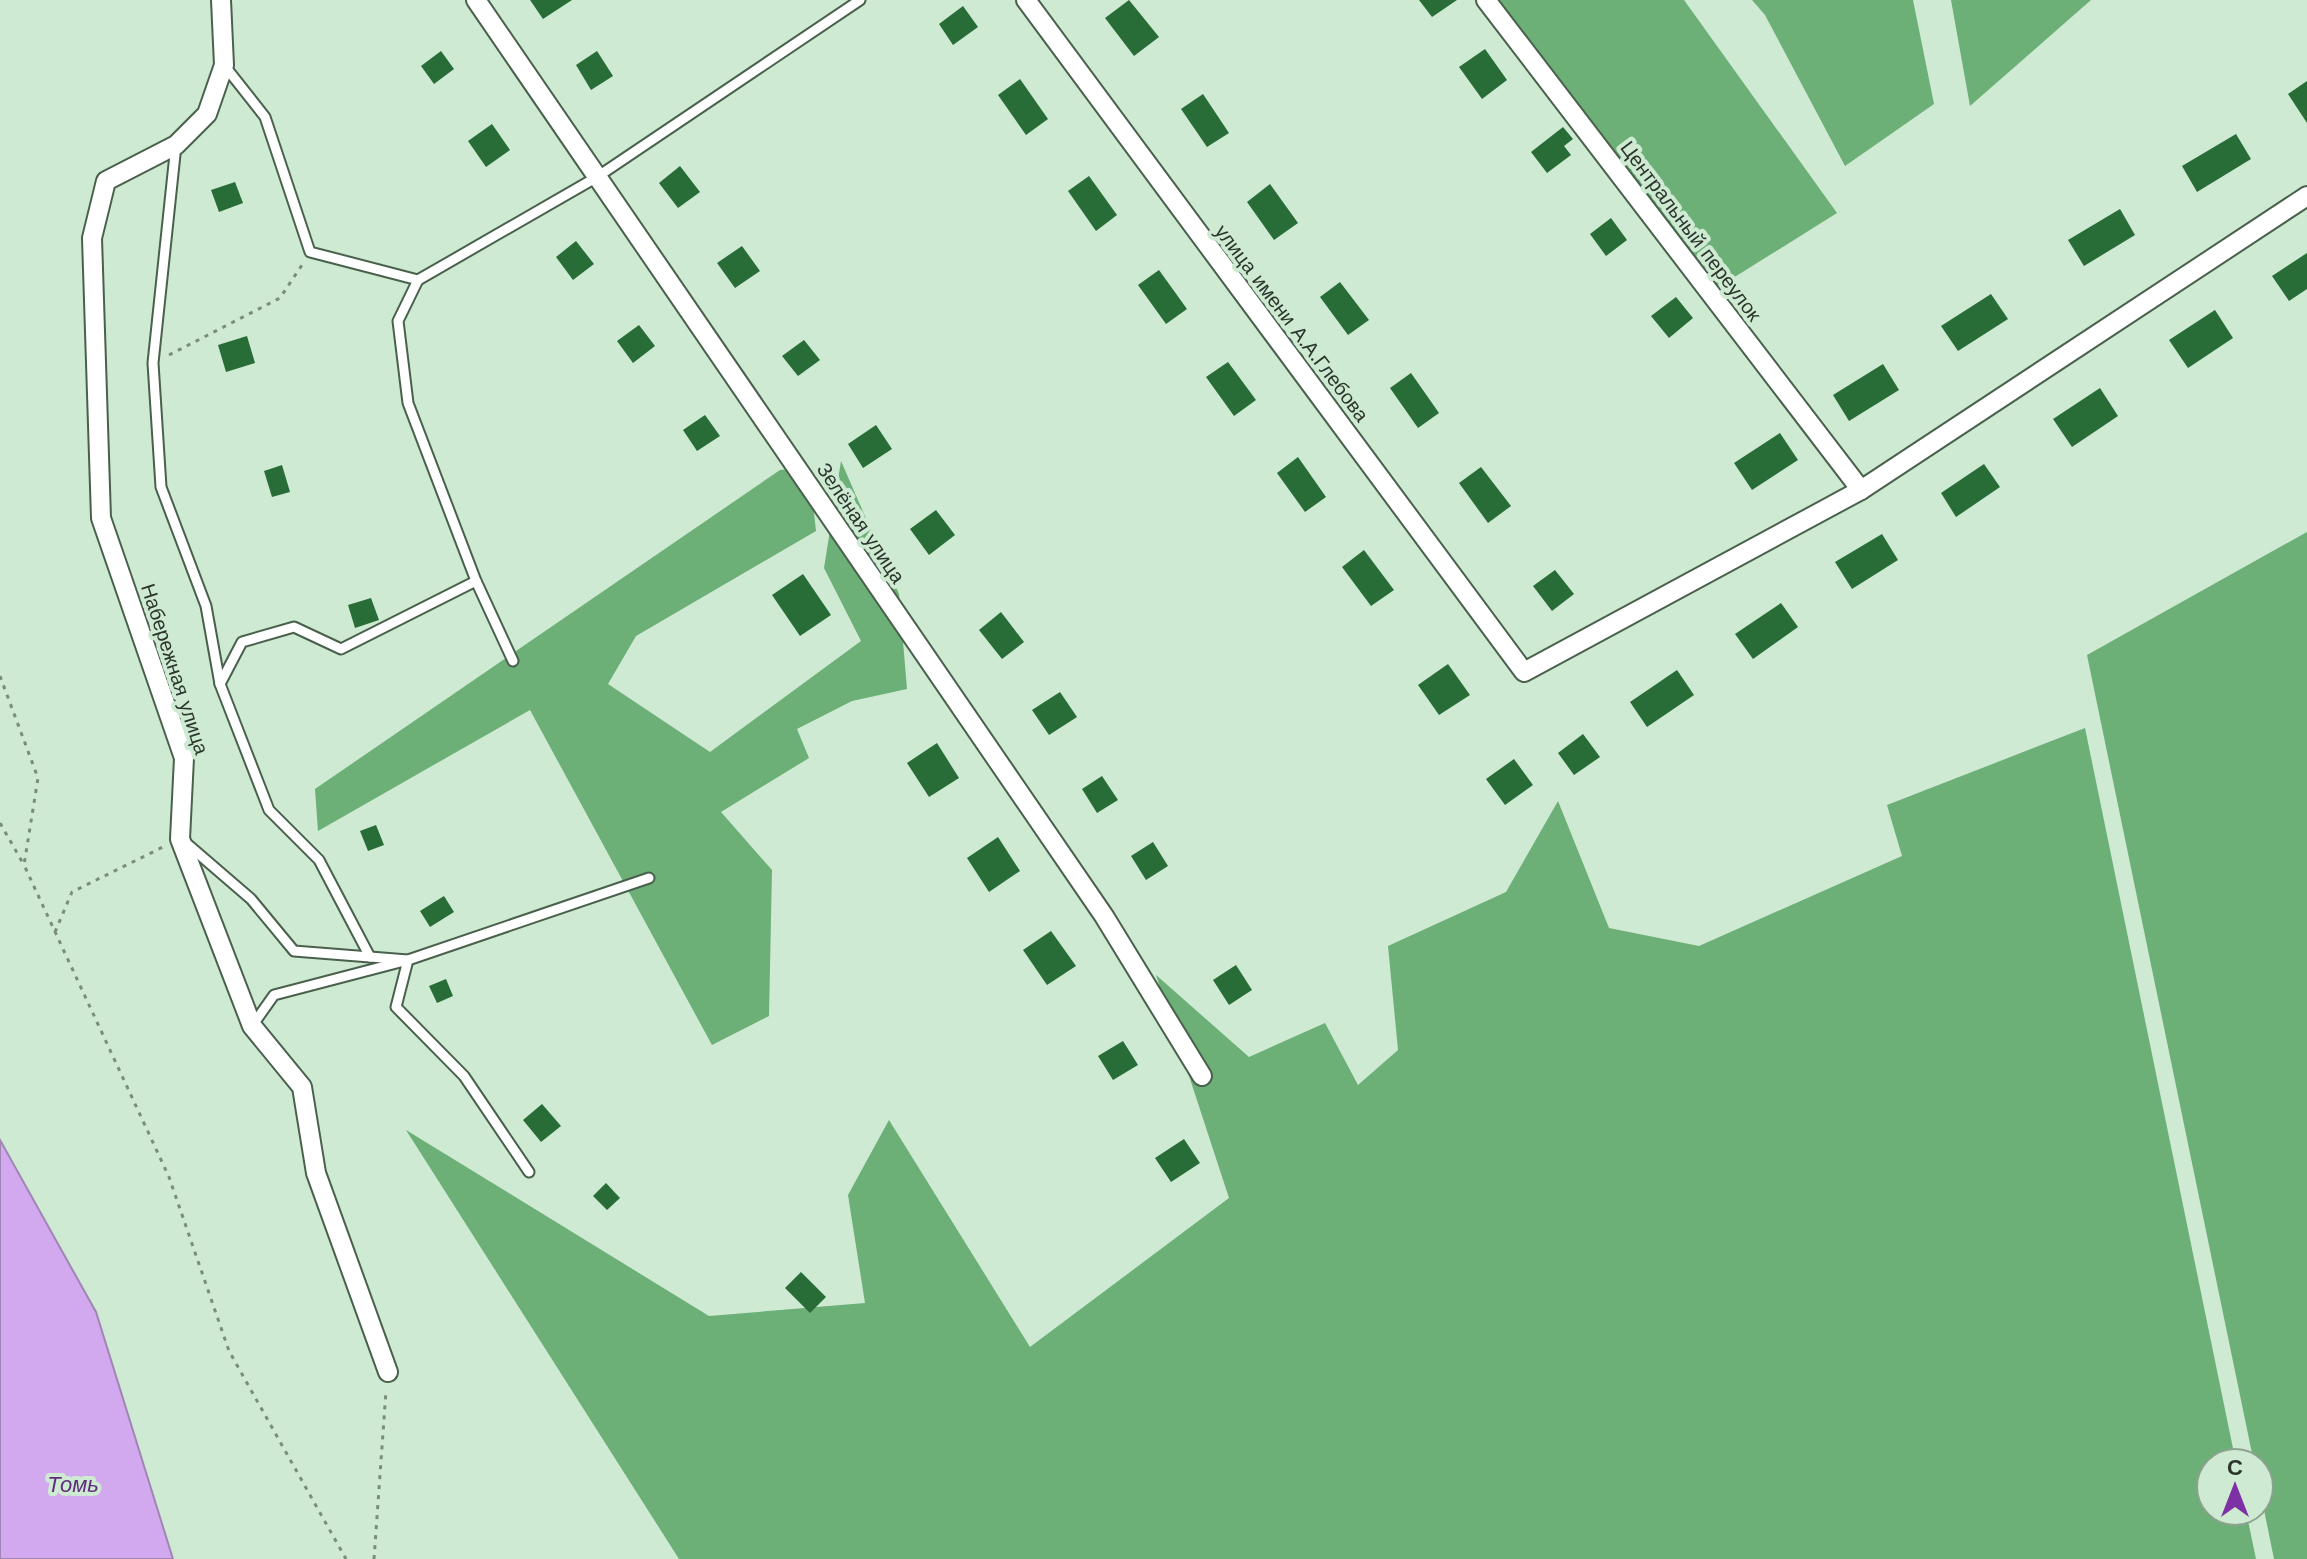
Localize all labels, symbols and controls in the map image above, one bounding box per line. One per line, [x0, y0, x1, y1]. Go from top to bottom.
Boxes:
street label: Центральный переулок [1615, 136, 1767, 326]
street label: улица имени А.А.Глебова [1210, 220, 1374, 427]
street label: Зелёная улица [812, 458, 911, 589]
street label: Набережная улица [136, 581, 214, 758]
north arrow [2195, 1447, 2275, 1527]
text: С [2227, 1455, 2243, 1480]
water label: Томь [47, 1472, 99, 1497]

